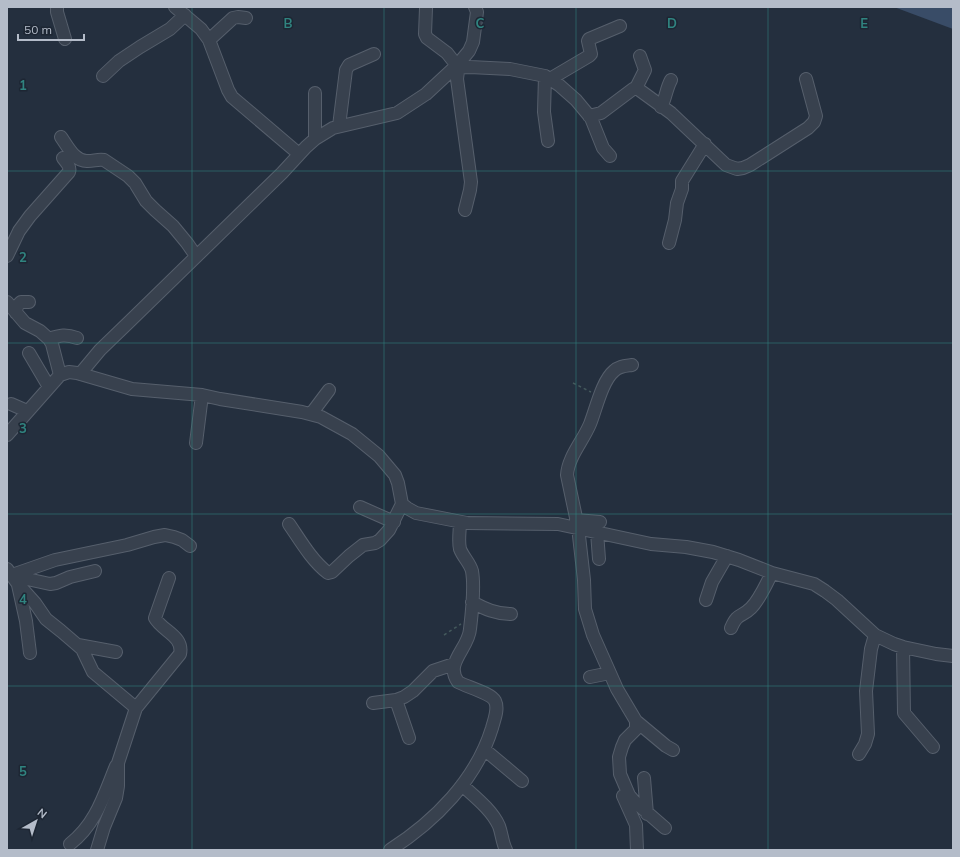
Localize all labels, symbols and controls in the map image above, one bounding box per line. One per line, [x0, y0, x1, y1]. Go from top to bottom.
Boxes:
text: B [284, 15, 293, 31]
text: C [476, 15, 485, 31]
text: D [667, 15, 677, 31]
text: E [860, 15, 868, 31]
scale bar [18, 16, 84, 42]
text: 50 m [24, 22, 52, 37]
text: 1 [19, 77, 27, 93]
text: 2 [19, 249, 27, 265]
text: 3 [19, 420, 27, 436]
text: 4 [19, 591, 27, 607]
text: 5 [19, 763, 27, 779]
north arrow [16, 801, 56, 841]
text: N [35, 805, 50, 821]

